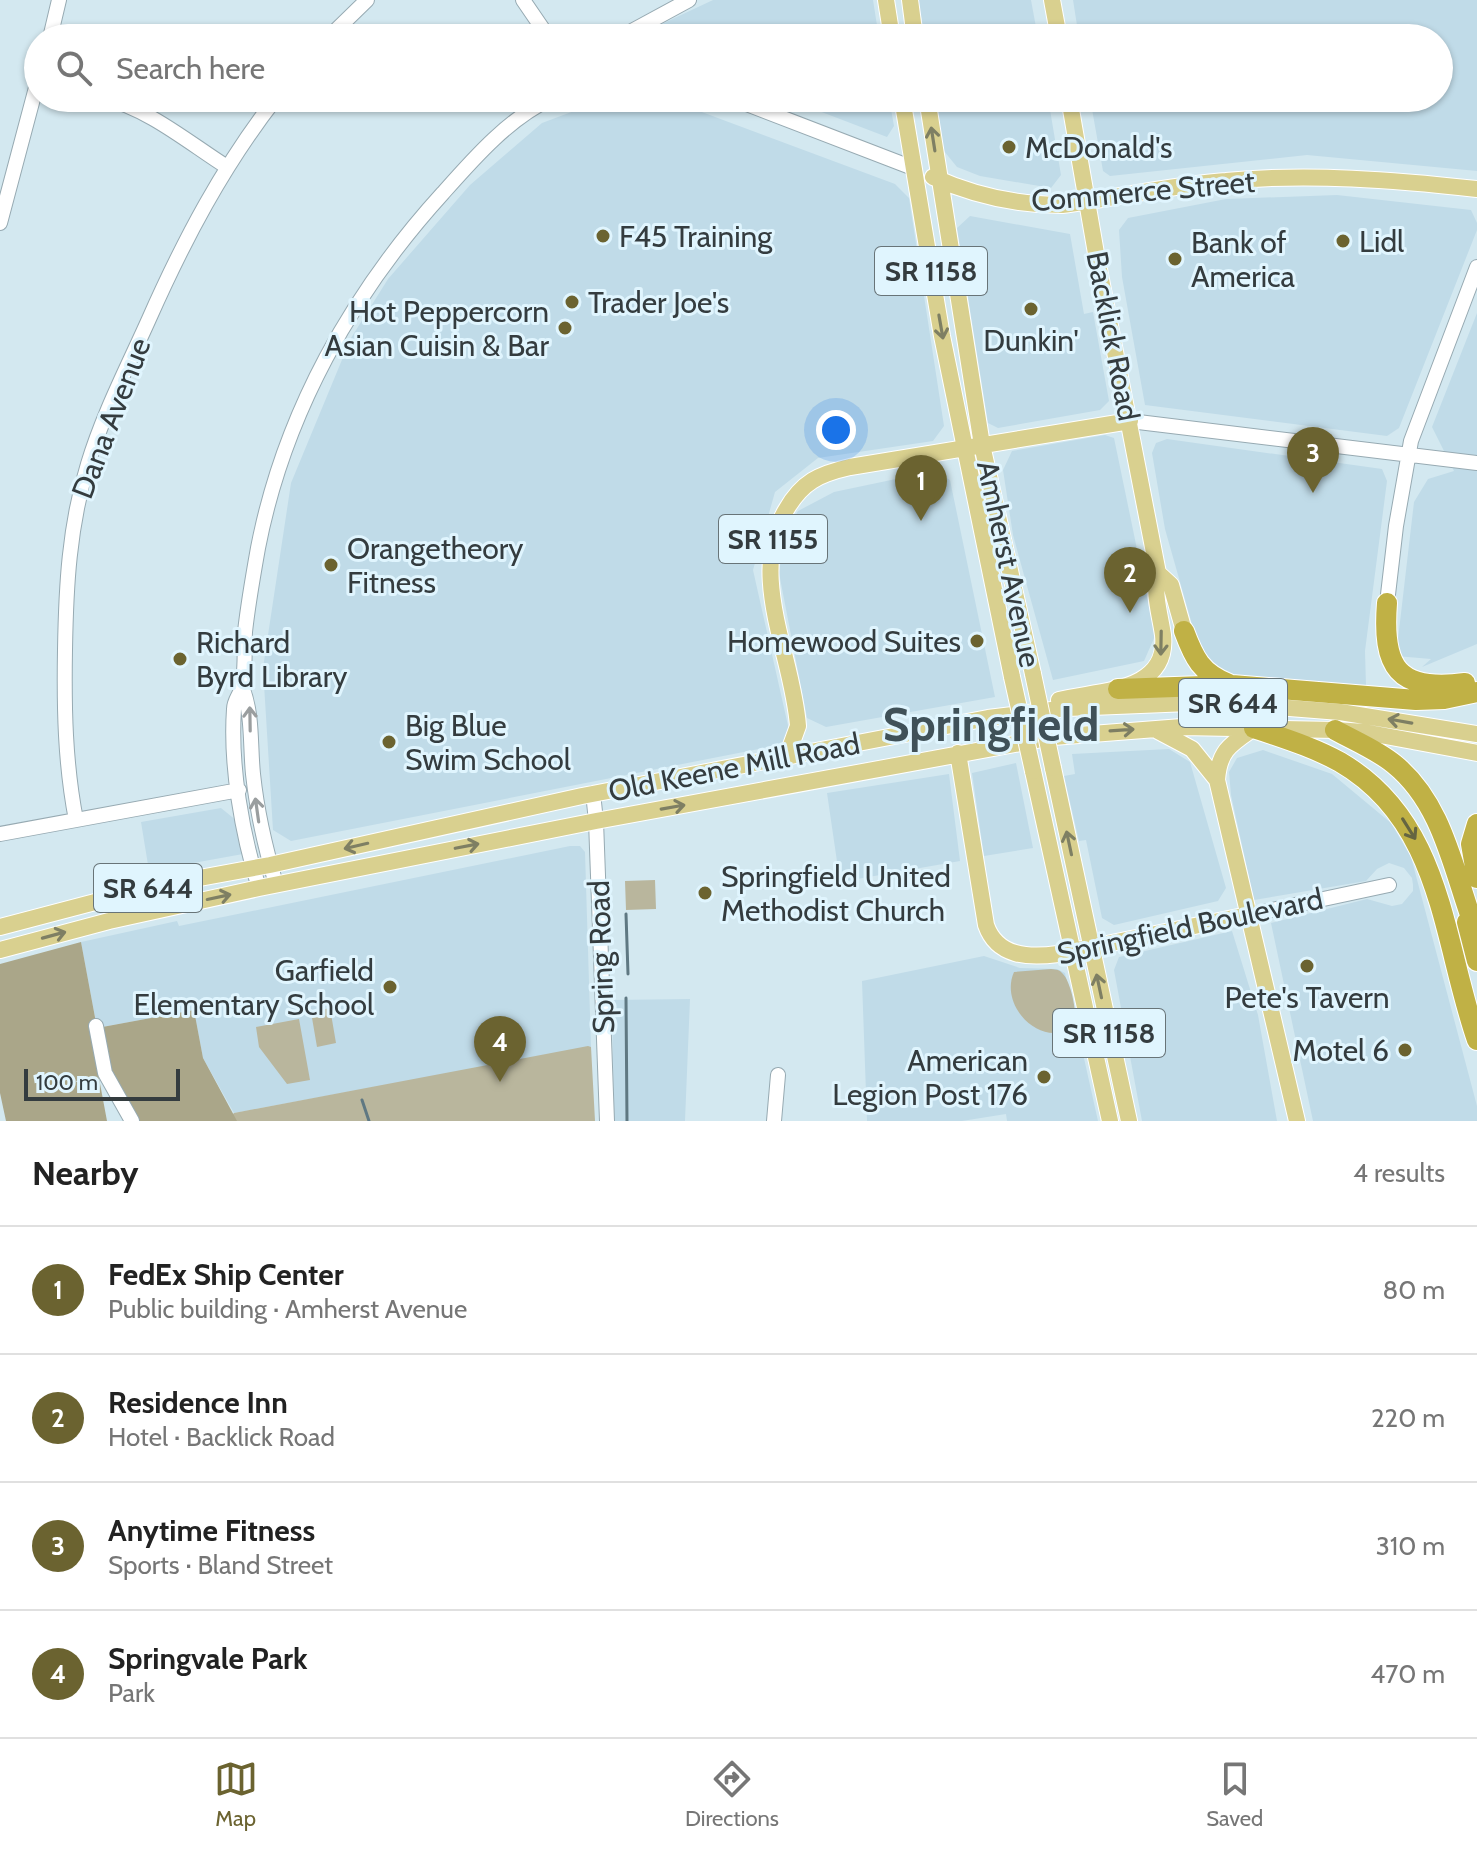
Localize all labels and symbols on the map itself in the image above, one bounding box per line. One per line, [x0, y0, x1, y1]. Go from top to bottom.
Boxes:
one-way arrow [925, 127, 940, 152]
place label: McDonald's [1025, 129, 1172, 166]
marker: McDonald's [1000, 138, 1018, 156]
street label: Commerce Street [1030, 163, 1256, 219]
place label: F45 Training [619, 218, 773, 255]
place label: Lidl [1359, 223, 1404, 260]
place label: Bank of America [1191, 224, 1296, 295]
marker: F45 Training [594, 227, 612, 245]
marker: Lidl [1334, 232, 1352, 250]
road number: SR 1158 [875, 247, 987, 295]
street label: Backlick Road [1078, 248, 1148, 424]
marker: Bank of America [1166, 250, 1184, 268]
place label: Trader Joe's [588, 284, 729, 321]
place label: Hot Peppercorn Asian Cuisin & Bar [325, 293, 550, 364]
marker: Trader Joe's [563, 293, 581, 311]
marker: Dunkin' [1022, 300, 1040, 318]
one-way arrow [934, 314, 949, 340]
marker: Hot Peppercorn Asian Cuisin & Bar [556, 319, 574, 337]
place label: Dunkin' [983, 322, 1079, 359]
street label: Dana Avenue [63, 332, 159, 504]
your location [816, 410, 856, 450]
pin: 3 [1287, 427, 1339, 493]
pin: 1 [895, 455, 947, 521]
street label: Amherst Avenue [969, 457, 1049, 671]
road number: SR 1155 [719, 515, 827, 563]
place label: Orangetheory Fitness [347, 530, 524, 601]
pin: 2 [1104, 547, 1156, 613]
marker: Orangetheory Fitness [322, 556, 340, 574]
place label: Homewood Suites [727, 623, 961, 660]
place label: Richard Byrd Library [196, 624, 347, 695]
one-way arrow [1154, 629, 1169, 656]
marker: Homewood Suites [968, 632, 986, 650]
marker: Richard Byrd Library [171, 650, 189, 668]
road number: SR 644 [1179, 679, 1287, 727]
district label: Springfield [883, 697, 1099, 753]
one-way arrow [242, 706, 258, 733]
place label: Big Blue Swim School [405, 707, 571, 778]
one-way arrow [1388, 713, 1413, 728]
one-way arrow [1108, 722, 1135, 737]
street label: Old Keene Mill Road [605, 724, 863, 810]
marker: Big Blue Swim School [380, 733, 398, 751]
one-way arrow [250, 797, 265, 824]
one-way arrow [660, 799, 685, 814]
one-way arrow [1401, 817, 1417, 839]
one-way arrow [1061, 831, 1076, 857]
one-way arrow [454, 838, 479, 853]
one-way arrow [343, 839, 369, 854]
place label: Springfield United Methodist Church [721, 858, 951, 929]
road number: SR 644 [94, 864, 202, 912]
street label: Spring Road [580, 880, 622, 1034]
street label: Springfield Boulevard [1054, 880, 1326, 972]
marker: Springfield United Methodist Church [696, 884, 714, 902]
one-way arrow [206, 889, 232, 904]
one-way arrow [41, 927, 67, 942]
place label: Garfield Elementary School [134, 952, 374, 1023]
marker: Pete's Tavern [1298, 957, 1316, 975]
one-way arrow [1091, 974, 1106, 999]
marker: Garfield Elementary School [381, 978, 399, 996]
place label: Pete's Tavern [1224, 979, 1390, 1016]
road number: SR 1158 [1053, 1009, 1165, 1057]
pin: 4 [474, 1016, 526, 1082]
place label: Motel 6 [1292, 1032, 1389, 1069]
marker: Motel 6 [1396, 1041, 1414, 1059]
place label: American Legion Post 176 [832, 1042, 1028, 1113]
scale bar [24, 1065, 180, 1101]
marker: American Legion Post 176 [1035, 1068, 1053, 1086]

